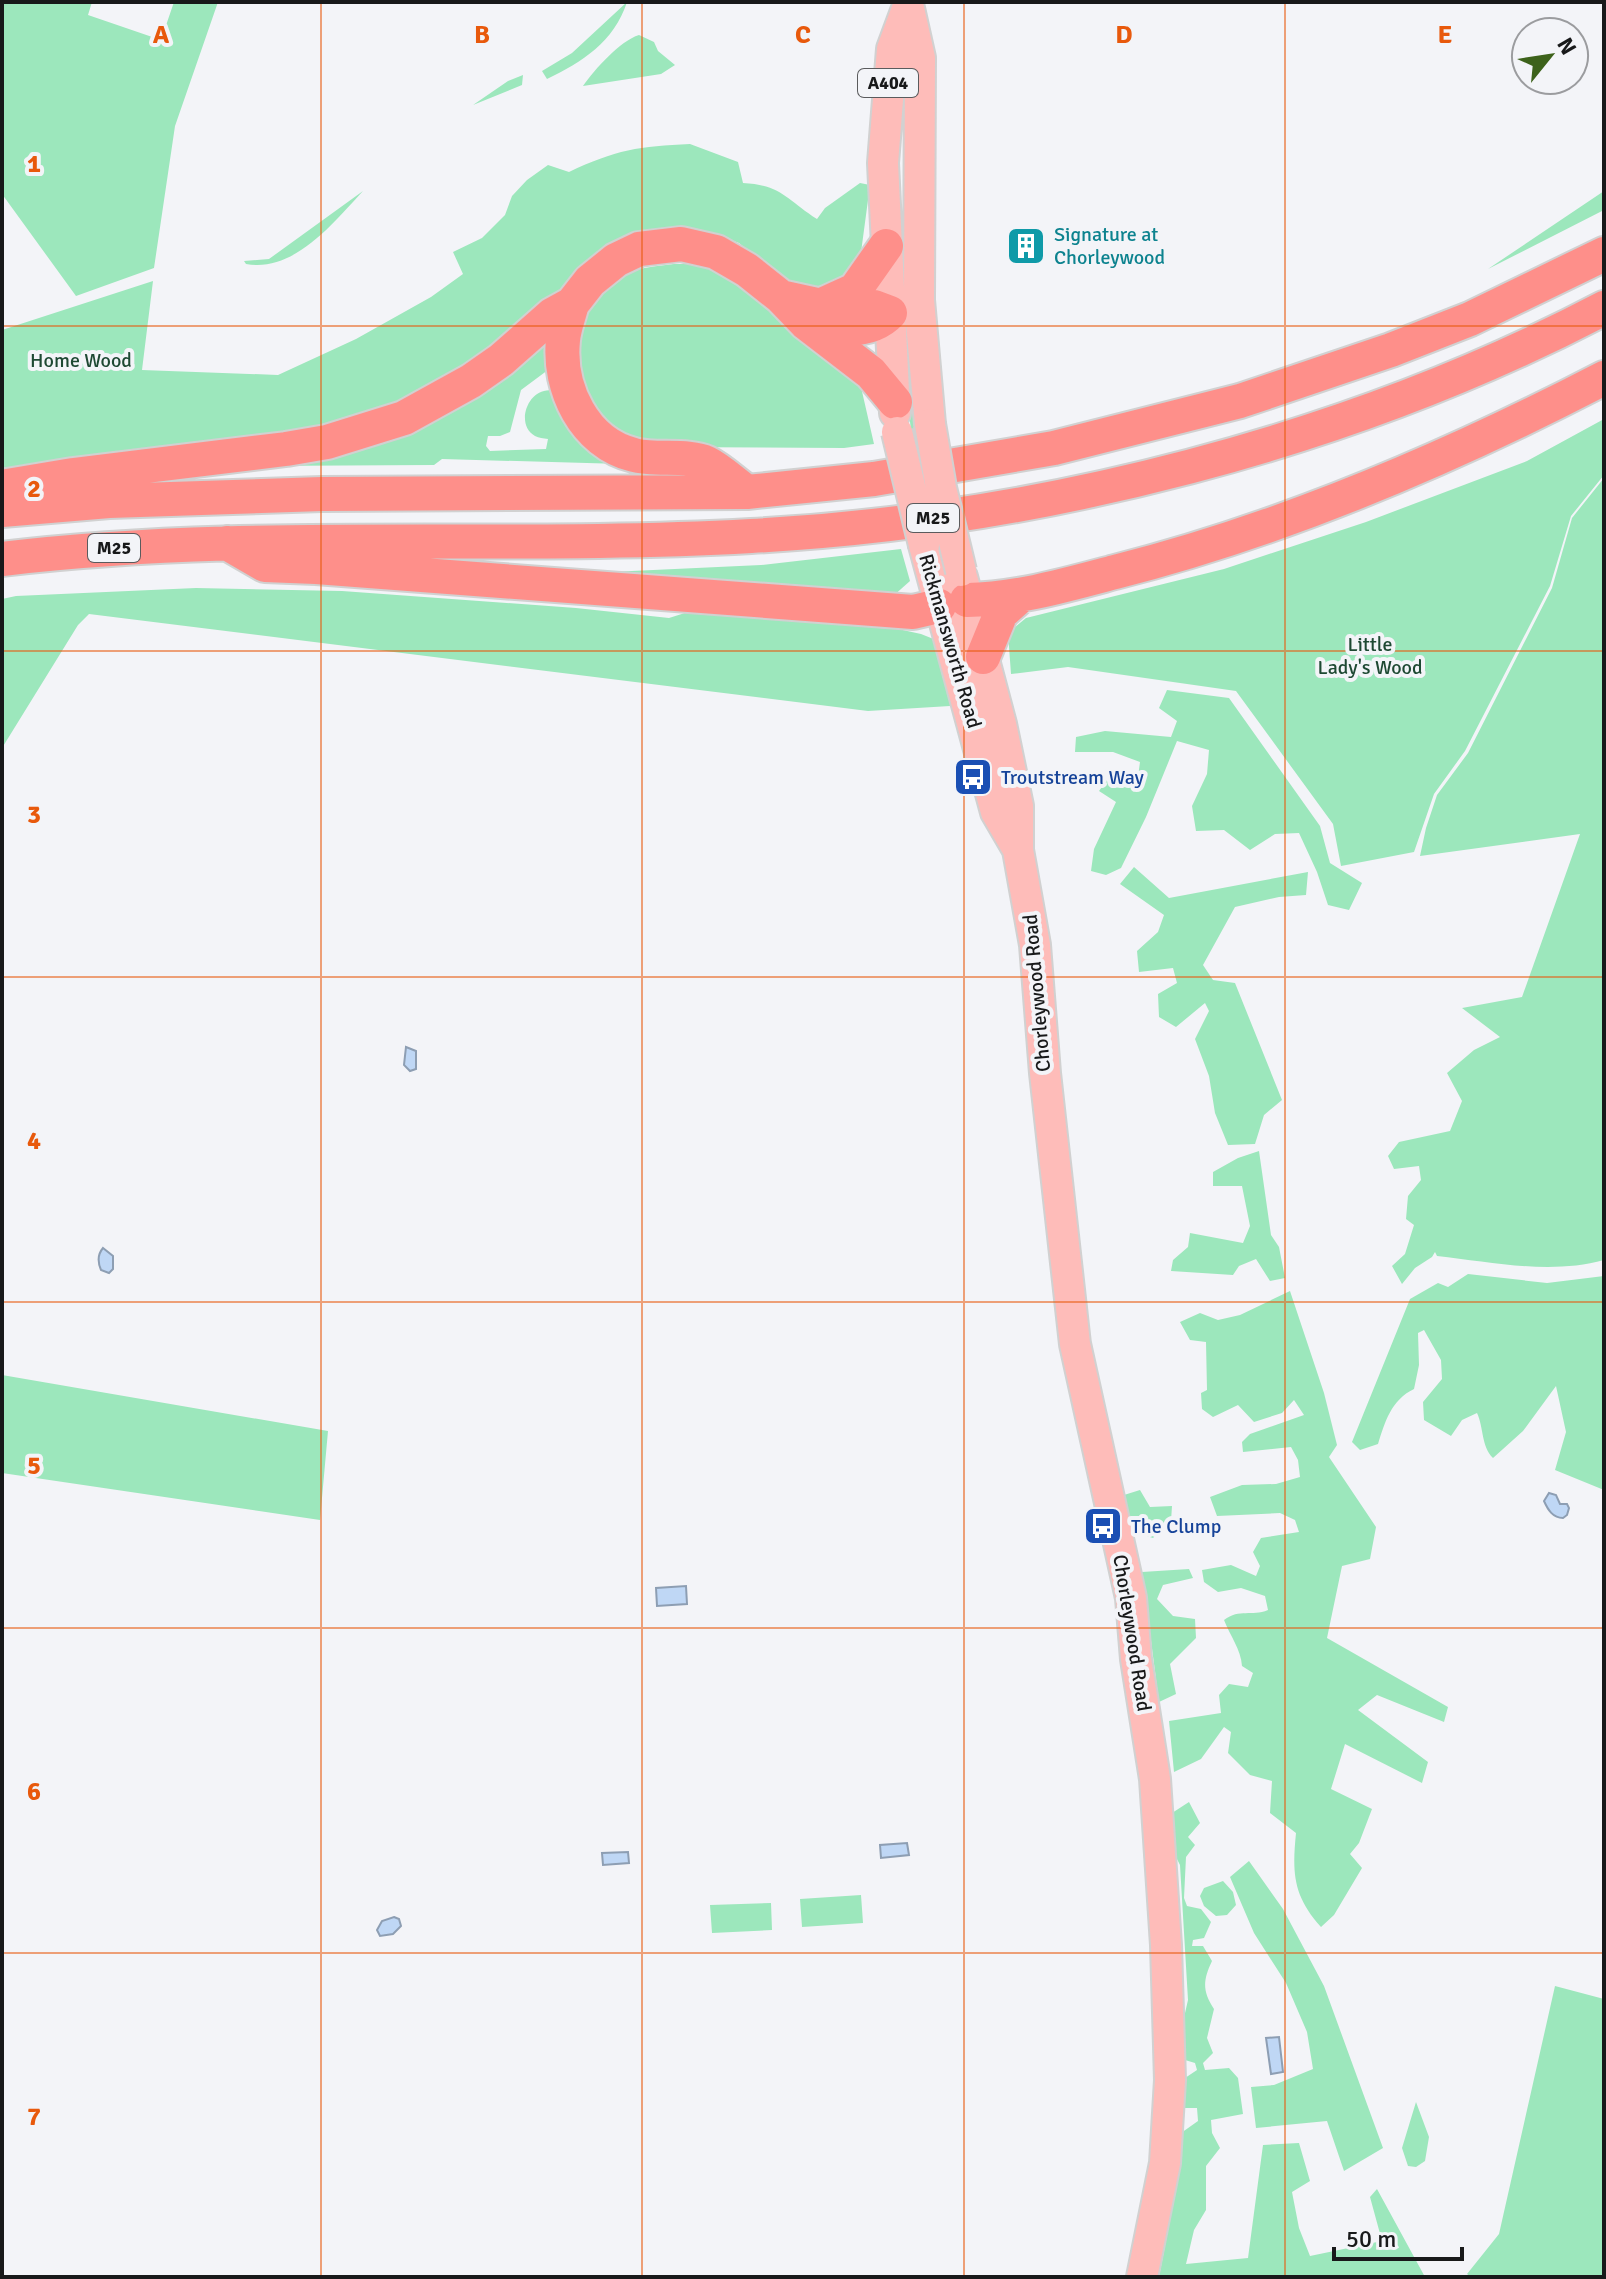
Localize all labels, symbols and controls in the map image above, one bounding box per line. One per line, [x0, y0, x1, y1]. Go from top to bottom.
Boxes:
north arrow [1510, 16, 1590, 96]
text: A [153, 19, 170, 51]
text: B [474, 19, 490, 51]
text: C [795, 19, 811, 51]
text: D [1115, 19, 1133, 51]
text: E [1438, 19, 1452, 51]
text: N [1551, 33, 1582, 60]
road number: A404 [858, 69, 918, 97]
text: 1 [27, 148, 41, 180]
place label: Signature at Chorleywood [1054, 222, 1165, 270]
building icon: Signature at Chorleywood [1005, 225, 1047, 267]
park label: Home Wood [30, 348, 132, 373]
text: 2 [27, 473, 41, 505]
road number: M25 [907, 504, 959, 532]
road number: M25 [88, 534, 140, 562]
street label: Rickmansworth Road [913, 551, 987, 731]
park label: Little Lady's Wood [1317, 632, 1423, 680]
bus stop icon: Troutstream Way [952, 756, 994, 798]
place label: Troutstream Way [1001, 765, 1145, 790]
text: 3 [27, 799, 41, 831]
street label: Chorleywood Road [1018, 913, 1056, 1073]
text: 4 [27, 1125, 41, 1157]
text: 5 [27, 1450, 41, 1482]
bus stop icon: The Clump [1082, 1505, 1124, 1547]
place label: The Clump [1131, 1514, 1221, 1539]
street label: Chorleywood Road [1107, 1553, 1157, 1713]
text: 6 [27, 1776, 41, 1808]
text: 7 [27, 2101, 41, 2133]
scale bar [1334, 2211, 1462, 2261]
text: 50 m [1346, 2224, 1396, 2254]

